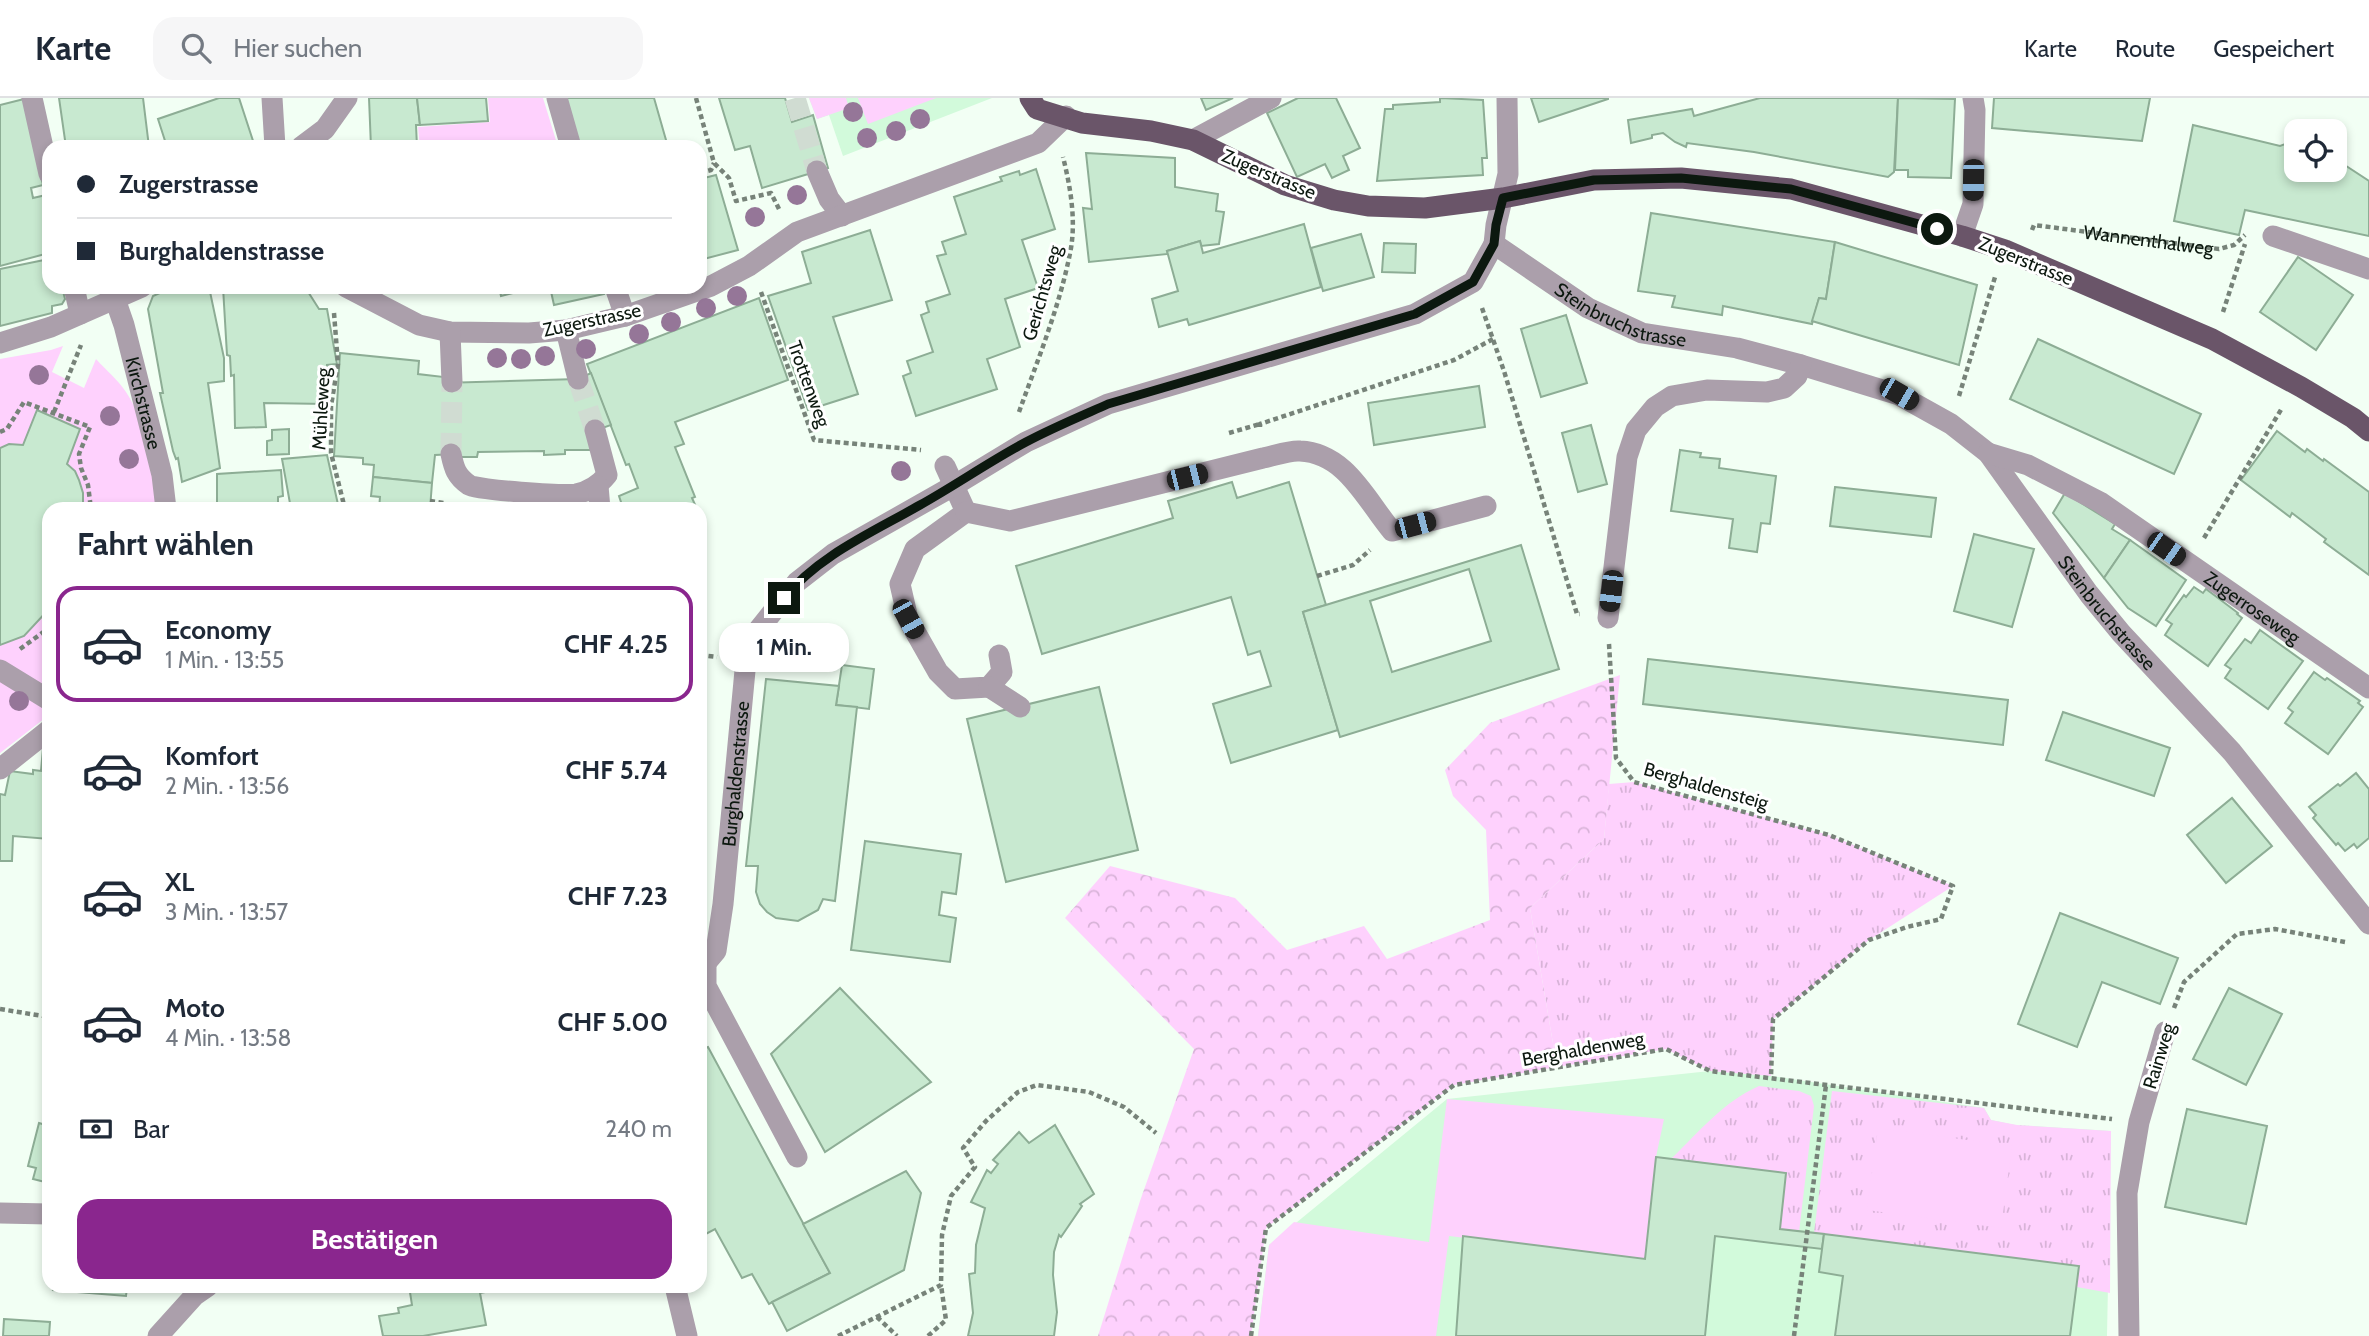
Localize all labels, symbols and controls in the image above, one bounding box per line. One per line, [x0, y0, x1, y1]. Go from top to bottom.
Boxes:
search box [153, 17, 643, 80]
text: Karte [35, 28, 111, 68]
icon: search [177, 29, 215, 67]
text: Hier suchen [233, 32, 362, 64]
text: Karte [2024, 34, 2077, 63]
text: Route [2115, 34, 2175, 63]
text: Gespeichert [2213, 34, 2334, 63]
map controls [2284, 119, 2347, 182]
button: locate [2284, 119, 2347, 182]
street label: Zugerstrasse [1219, 144, 1320, 204]
car [1963, 159, 1984, 201]
text: Zugerstrasse [119, 168, 258, 200]
route start [1921, 213, 1953, 245]
street label: Wannenthalweg [2082, 220, 2216, 260]
street label: Zugerstrasse [1975, 232, 2077, 290]
text: Burghaldenstrasse [119, 235, 324, 267]
street label: Gerichtsweg [1017, 242, 1067, 343]
street label: Steinbruchstrasse [1550, 277, 1688, 351]
street label: Zugerstrasse [541, 298, 643, 342]
street label: Trottenweg [783, 338, 835, 431]
street label: Kirchstrasse [121, 354, 167, 452]
street label: Mühleweg [307, 367, 335, 451]
car [1876, 374, 1923, 414]
car [1165, 462, 1210, 492]
car [1392, 509, 1439, 541]
text: Fahrt wählen [77, 524, 254, 563]
car [2143, 528, 2190, 570]
street label: Steinbruchstrasse [2053, 551, 2161, 675]
street label: Zugerroseweg [2200, 566, 2305, 649]
car [1599, 569, 1624, 613]
route end [768, 582, 800, 614]
car [889, 596, 928, 642]
icon: car [81, 613, 144, 676]
text: Economy [165, 614, 271, 646]
callout: 1 Min. [719, 622, 849, 672]
text: CHF 4.25 [564, 628, 668, 660]
text: 1 Min. [756, 633, 812, 661]
text: 1 Min. · 13:55 [165, 646, 284, 674]
street label: Burghaldenstrasse [717, 700, 754, 848]
icon: car [81, 739, 144, 802]
text: Komfort [165, 740, 259, 772]
text: CHF 5.74 [565, 754, 668, 786]
street label: Berghaldensteig [1641, 757, 1771, 815]
text: 2 Min. · 13:56 [165, 772, 289, 800]
icon: car [81, 865, 144, 928]
text: XL [165, 866, 194, 898]
text: CHF 7.23 [568, 880, 668, 912]
text: 3 Min. · 13:57 [165, 898, 288, 926]
icon: car [81, 991, 144, 1054]
text: Moto [165, 992, 225, 1024]
text: CHF 5.00 [557, 1006, 668, 1038]
street label: Rainweg [2138, 1020, 2180, 1092]
text: 4 Min. · 13:58 [165, 1024, 291, 1052]
street label: Berghaldenweg [1520, 1027, 1647, 1071]
icon: cash [77, 1110, 115, 1148]
text: Bar [133, 1113, 169, 1145]
text: 240 m [605, 1115, 672, 1143]
button: Bestätigen [77, 1199, 672, 1279]

